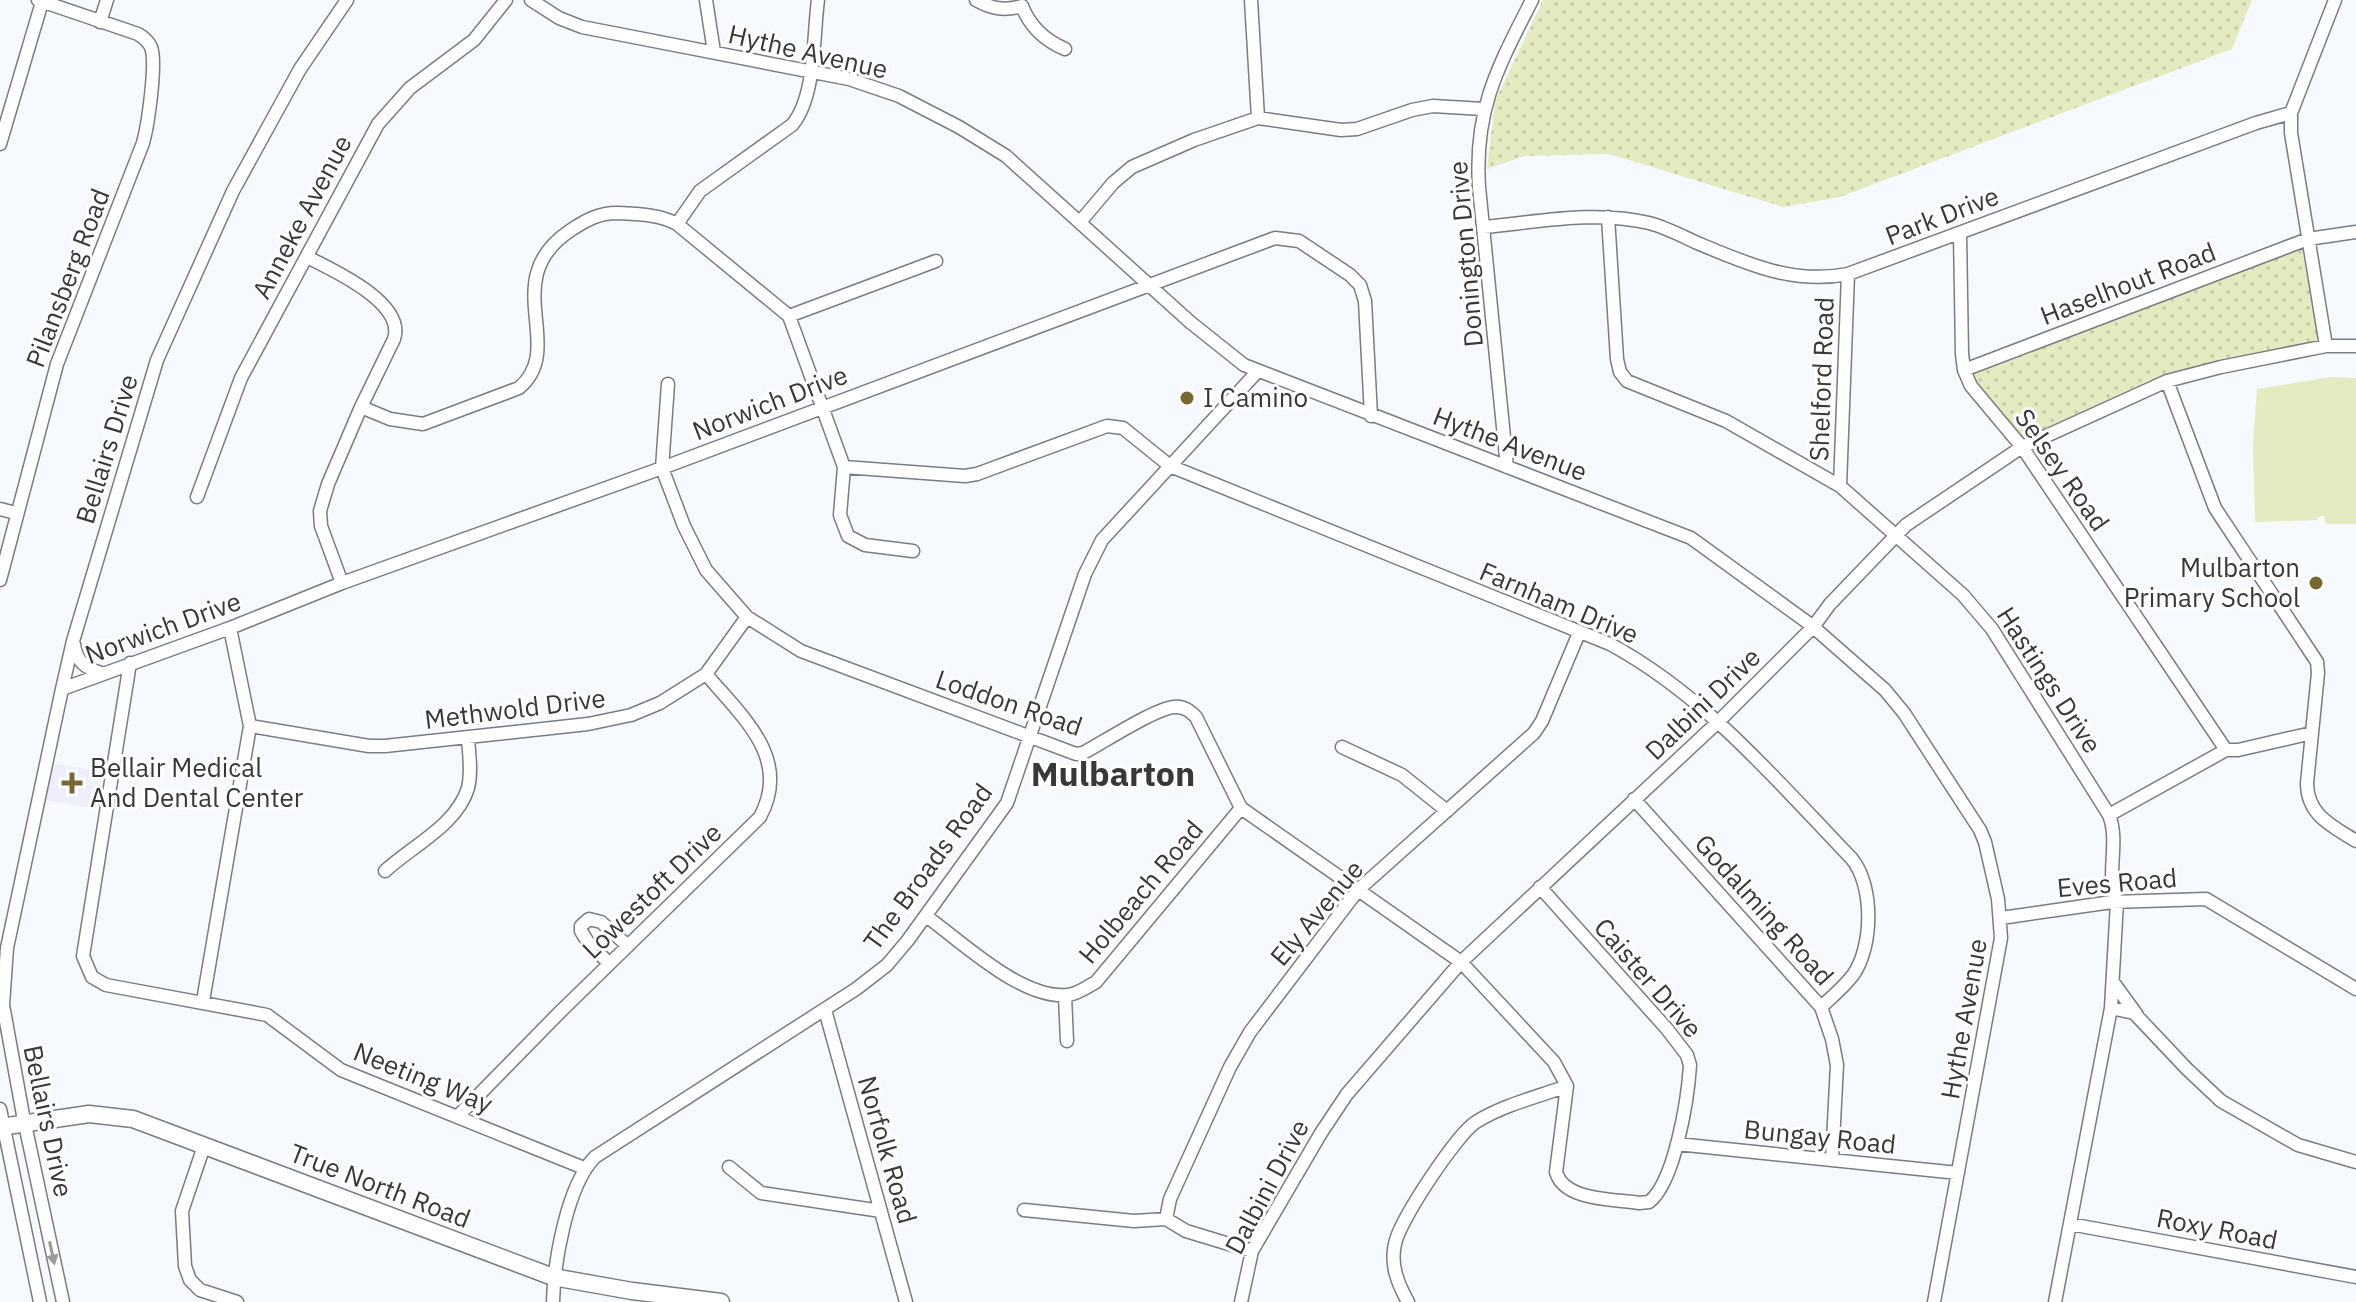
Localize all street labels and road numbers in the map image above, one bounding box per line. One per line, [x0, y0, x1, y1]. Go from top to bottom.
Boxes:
street label: Hythe Avenue [725, 16, 891, 86]
street label: Anneke Avenue [244, 129, 359, 304]
street label: Donington Drive [1440, 160, 1490, 349]
street label: Park Drive [1880, 178, 2003, 252]
street label: Pilansberg Road [17, 184, 117, 372]
street label: Haselhout Road [2035, 234, 2220, 332]
street label: Shelford Road [1801, 296, 1841, 462]
street label: Norwich Drive [687, 357, 852, 447]
street label: Bellairs Drive [67, 370, 145, 527]
street label: Hythe Avenue [1428, 398, 1592, 488]
street label: Selsey Road [2008, 401, 2118, 537]
street label: Farnham Drive [1475, 553, 1644, 651]
street label: Norwich Drive [80, 583, 245, 671]
street label: Hastings Drive [1990, 600, 2110, 759]
street label: Dalbini Drive [1637, 640, 1767, 767]
street label: Loddon Road [932, 661, 1087, 743]
street label: Methwold Drive [422, 680, 607, 736]
street label: The Broads Road [855, 776, 999, 957]
street label: Holbeach Road [1070, 813, 1210, 970]
street label: Lowestoft Drive [574, 815, 728, 965]
street label: Godalming Road [1688, 827, 1842, 992]
street label: Ely Avenue [1262, 852, 1370, 972]
street label: Eves Road [2055, 860, 2178, 904]
street label: Caister Drive [1587, 910, 1710, 1044]
street label: Hythe Avenue [1932, 936, 1994, 1102]
street label: Neeting Way [349, 1034, 498, 1120]
street label: Bellairs Drive [16, 1042, 82, 1200]
street label: Norfolk Road [851, 1072, 925, 1228]
street label: Bungay Road [1742, 1111, 1898, 1161]
street label: Dalbini Drive [1216, 1113, 1316, 1260]
street label: True North Road [285, 1135, 476, 1235]
street label: Roxy Road [2154, 1200, 2281, 1256]

